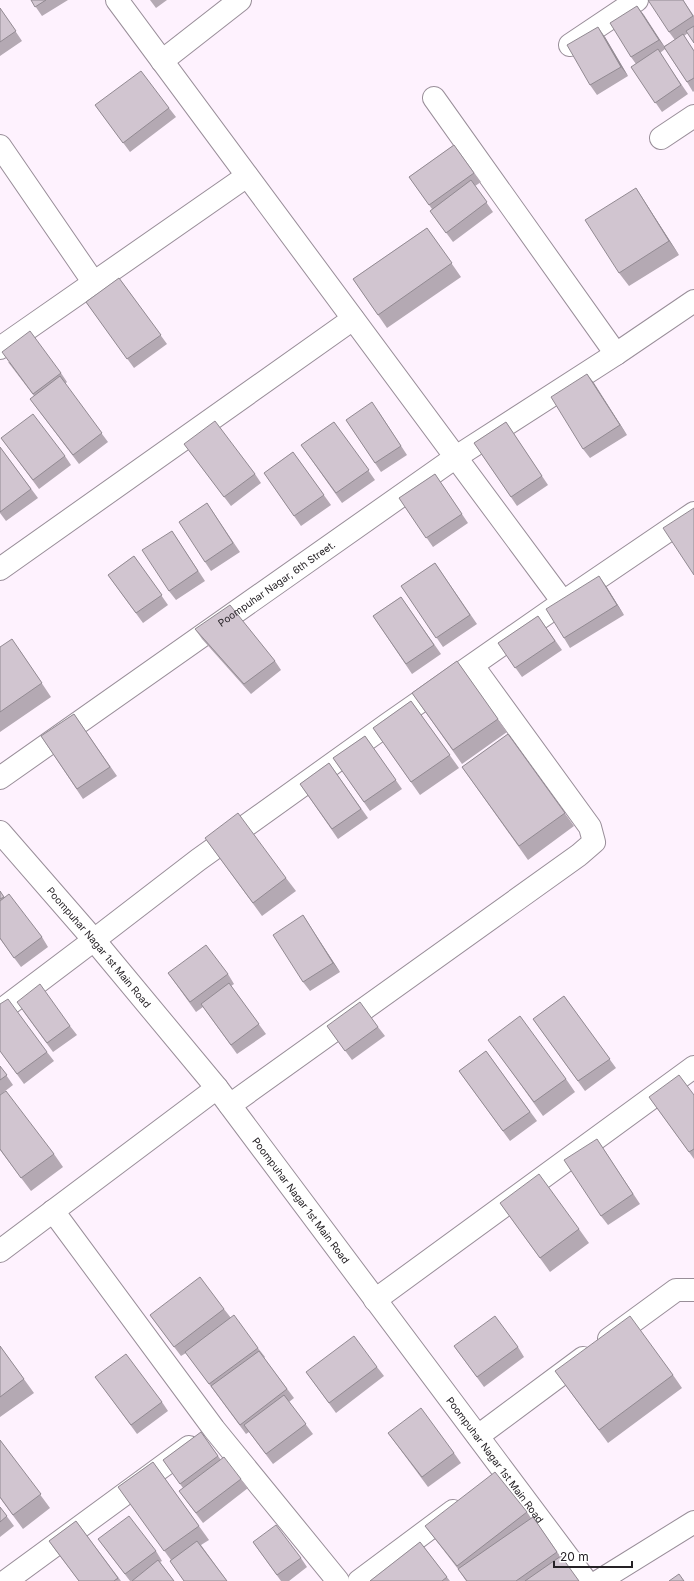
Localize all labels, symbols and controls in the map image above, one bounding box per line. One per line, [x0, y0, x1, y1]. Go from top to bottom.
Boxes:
street label: Poompuhar Nagar, 6th Street. [216, 538, 337, 629]
street label: Poompuhar Nagar 1st Main Road [45, 885, 154, 1010]
street label: Poompuhar Nagar 1st Main Road [250, 1135, 352, 1266]
street label: Poompuhar Nagar 1st Main Road [444, 1394, 546, 1525]
scale bar [554, 1543, 632, 1569]
text: 20 m [560, 1549, 589, 1564]

